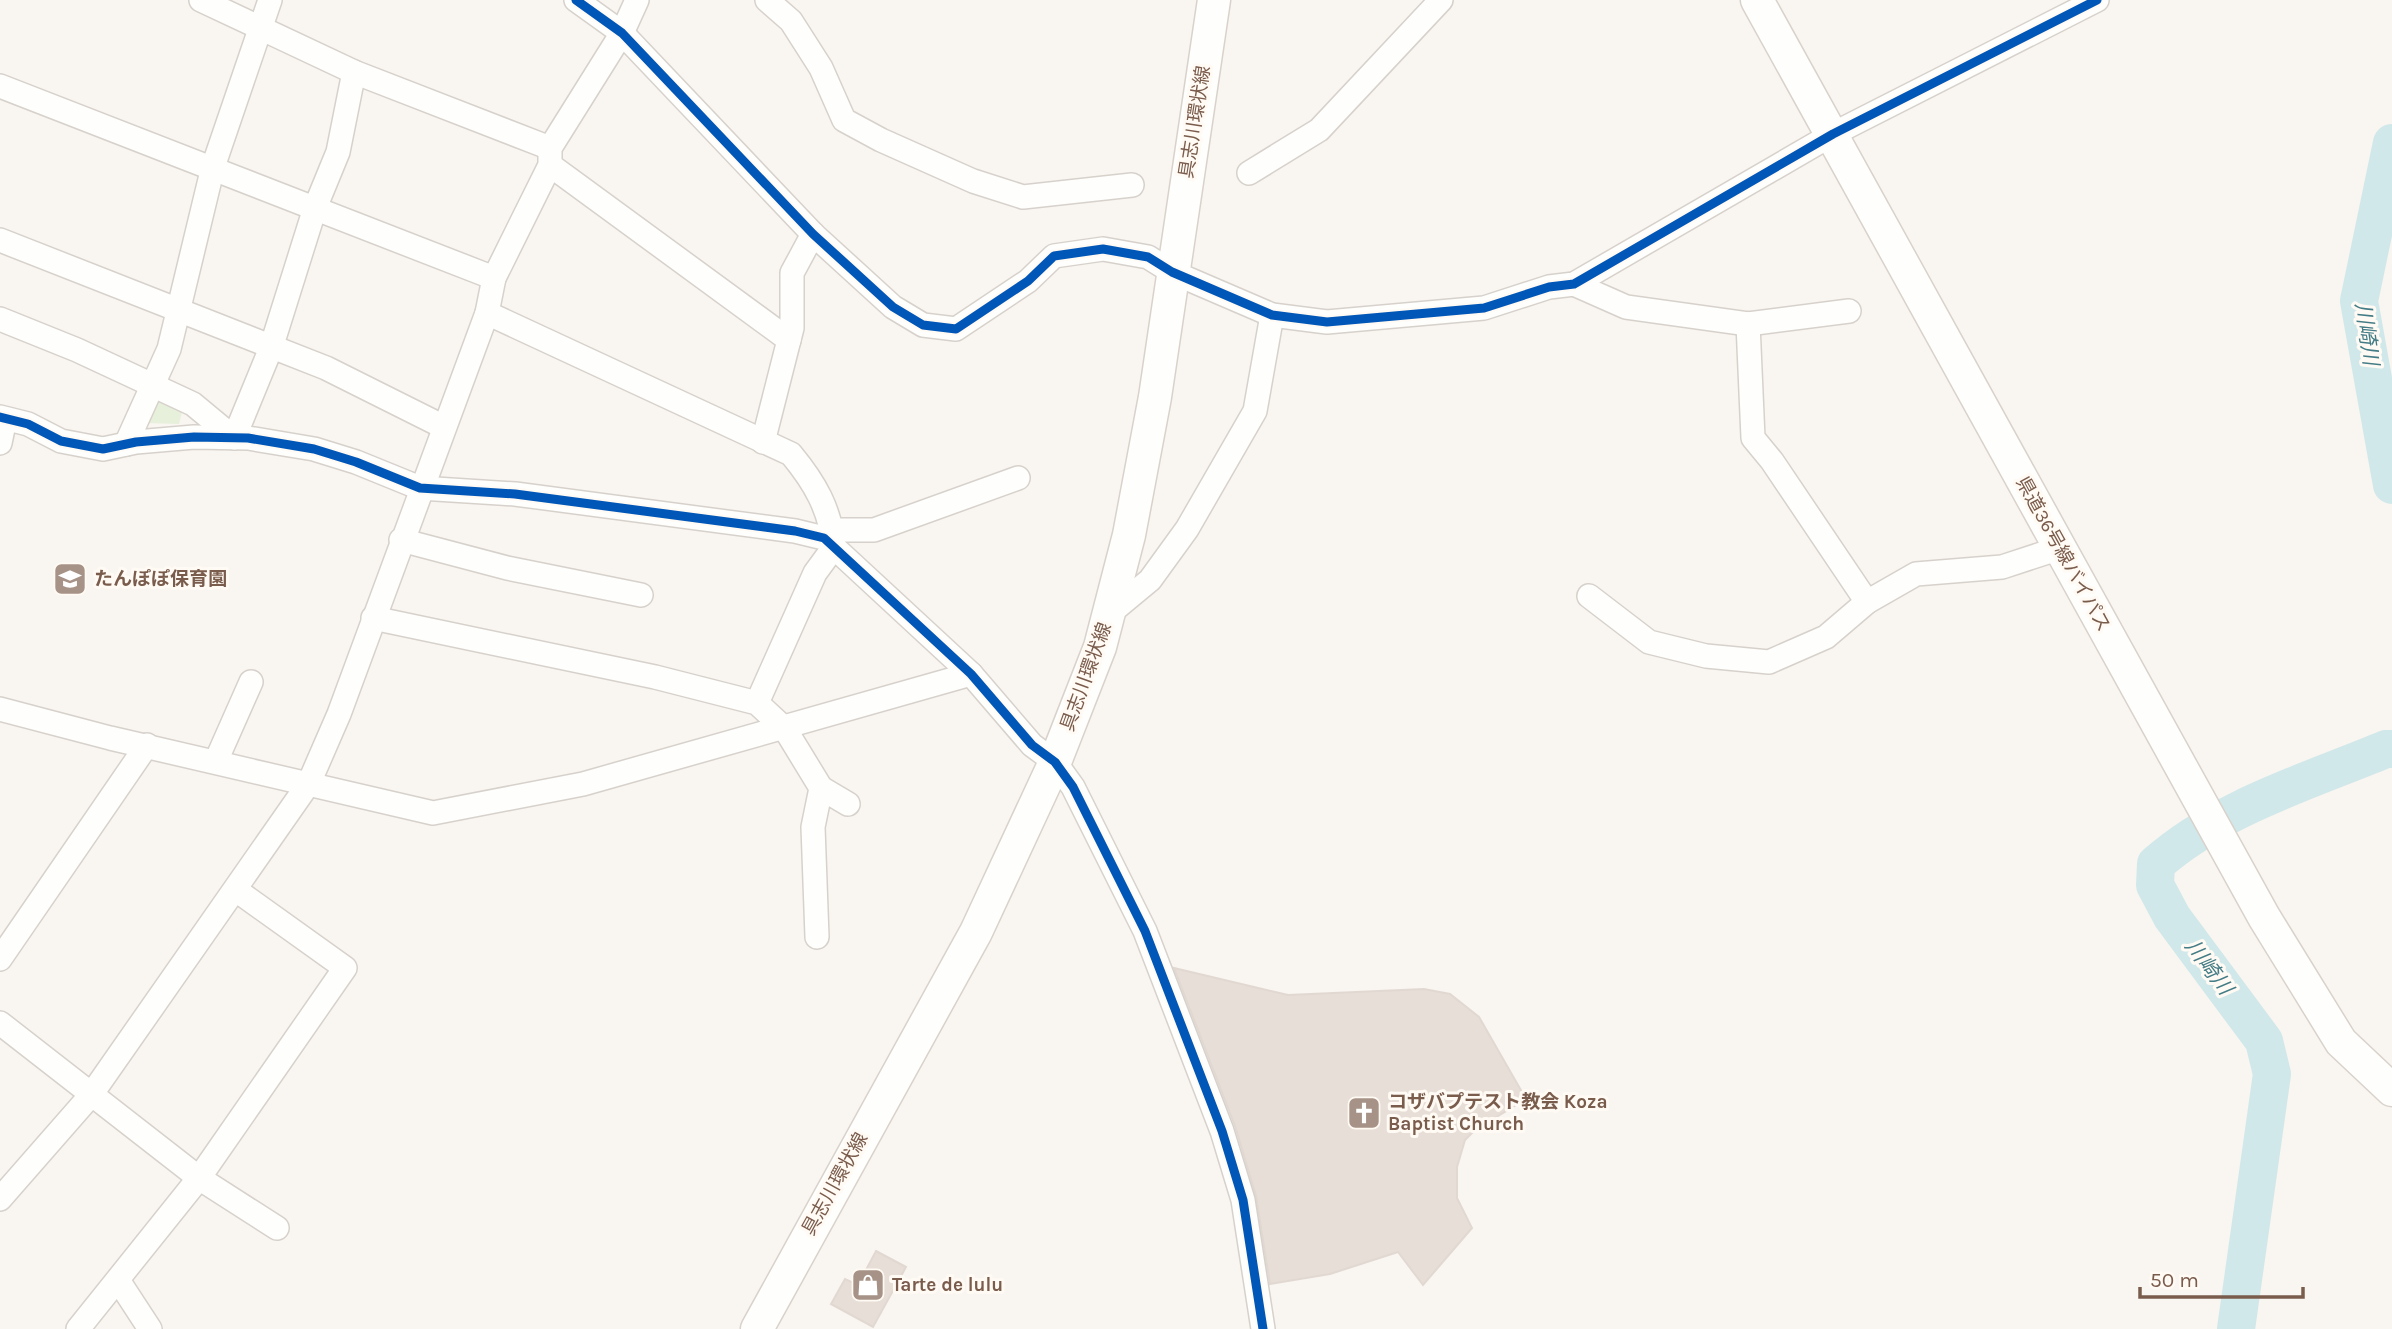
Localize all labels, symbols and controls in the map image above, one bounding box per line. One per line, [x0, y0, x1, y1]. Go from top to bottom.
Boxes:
street label: 具志川環状線 [1175, 64, 1215, 180]
water label: 川崎川 [2351, 301, 2384, 369]
street label: 県道36号線バイパス [2011, 473, 2115, 635]
school or university icon: たんぽぽ保育園 [51, 560, 89, 598]
place label: たんぽぽ保育園 [94, 568, 227, 590]
street label: 具志川環状線 [1056, 620, 1116, 734]
water label: 川崎川 [2180, 935, 2239, 1001]
place label: コザバプテスト教会 Koza Baptist Church [1388, 1091, 1608, 1135]
church icon: コザバプテスト教会 Koza Baptist Church [1345, 1094, 1383, 1132]
street label: 具志川環状線 [798, 1129, 872, 1239]
scale bar [2140, 1256, 2303, 1300]
shop icon: Tarte de lulu [849, 1266, 887, 1304]
text: 50 m [2150, 1268, 2199, 1292]
place label: Tarte de lulu [892, 1274, 1003, 1296]

